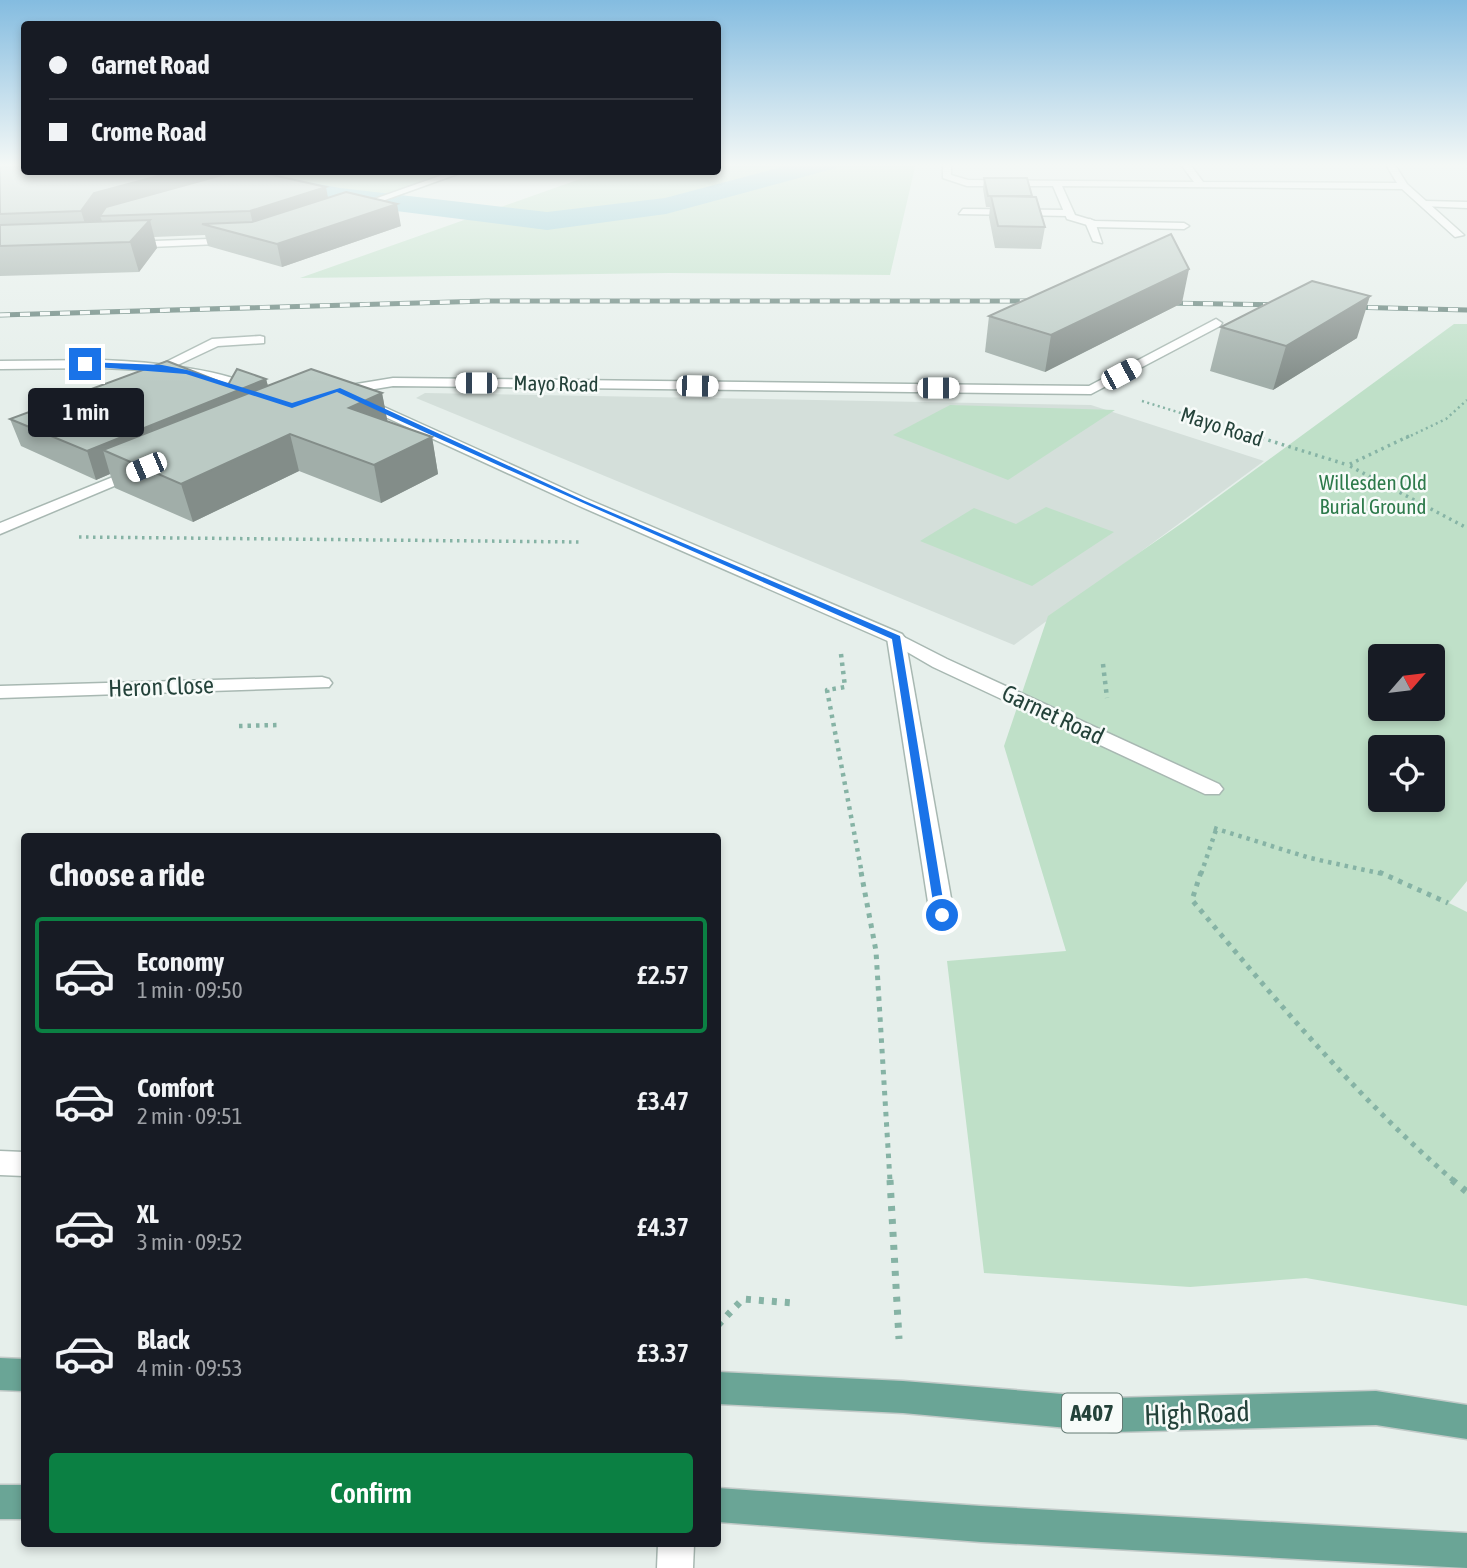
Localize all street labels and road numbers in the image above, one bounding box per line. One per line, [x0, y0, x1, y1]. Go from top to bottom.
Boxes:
street label: Mayo Road [513, 370, 599, 396]
street label: Mayo Road [1178, 401, 1266, 451]
street label: Heron Close [108, 671, 214, 702]
street label: Garnet Road [998, 679, 1109, 750]
road number: A407 [1062, 1394, 1122, 1432]
street label: High Road [1144, 1395, 1250, 1431]

